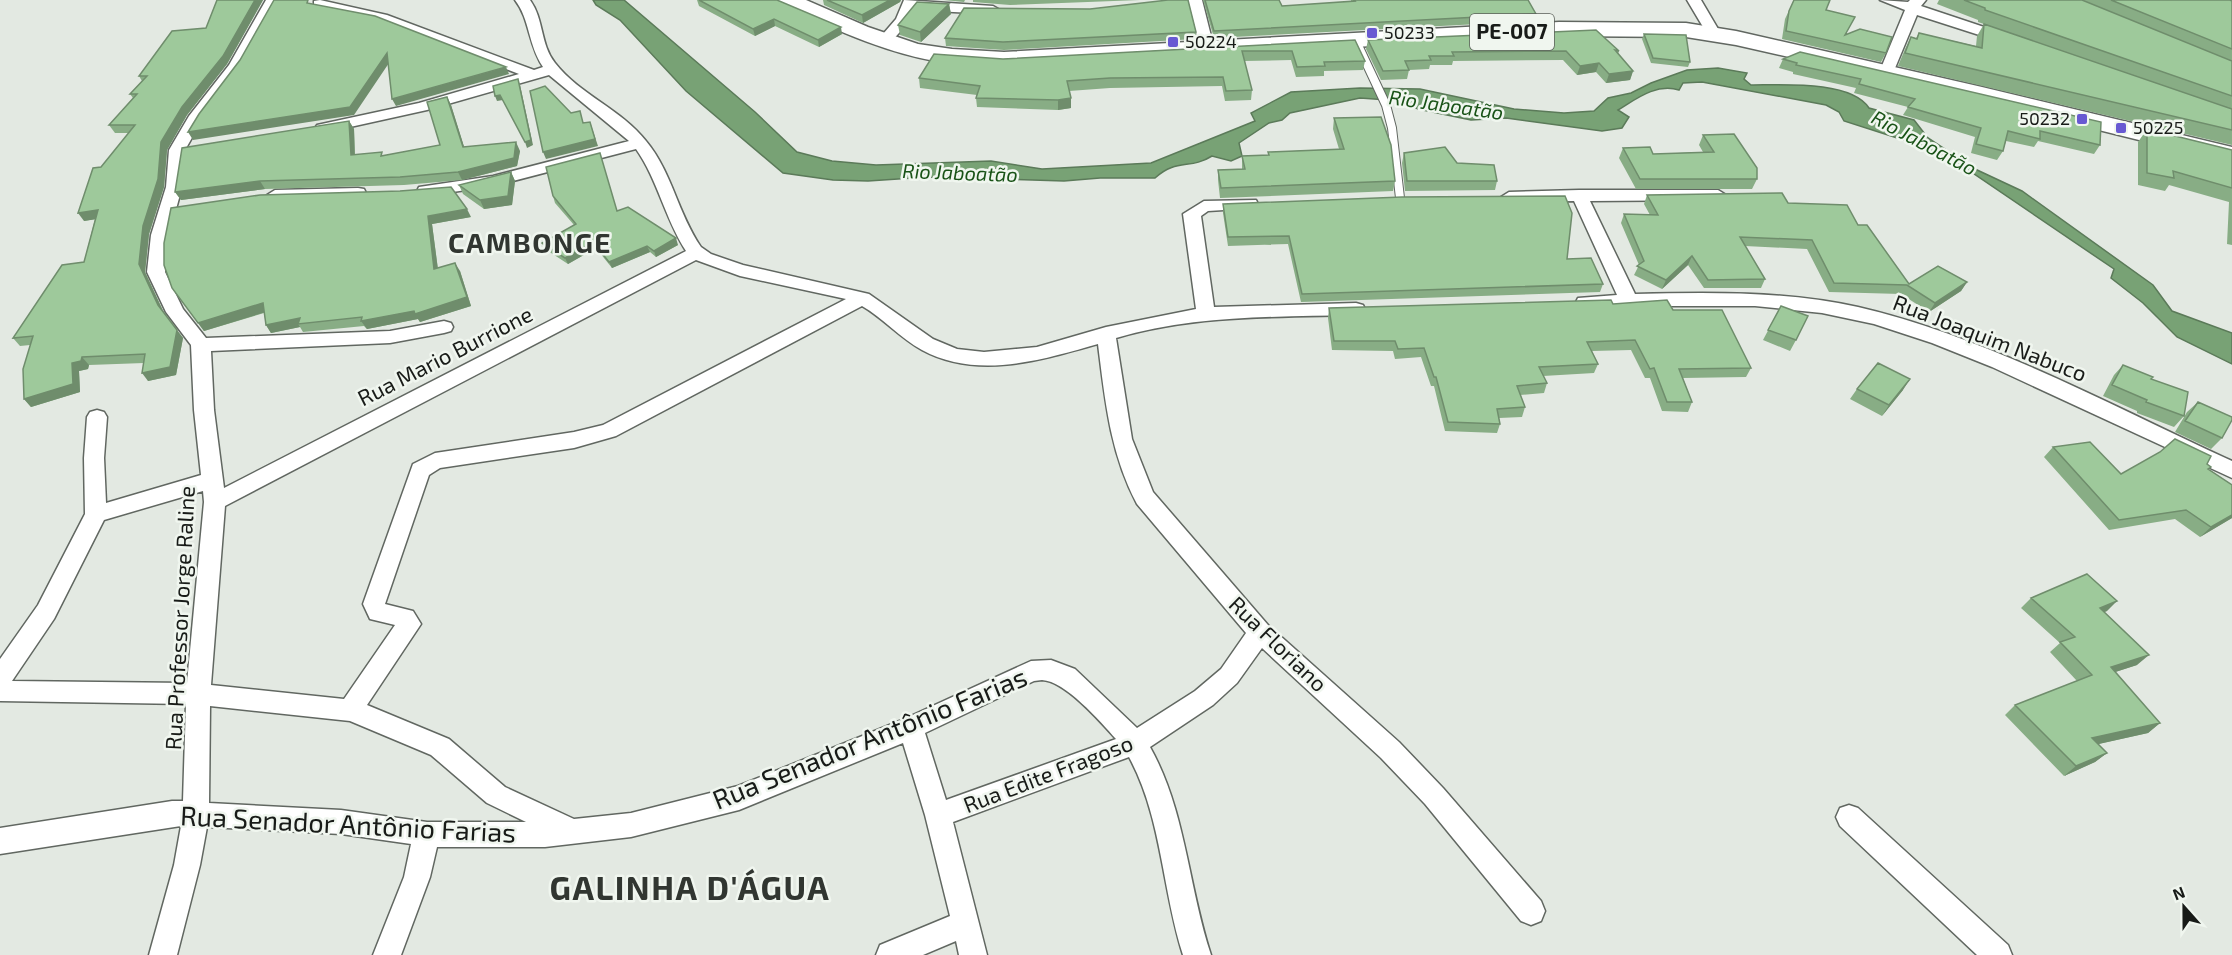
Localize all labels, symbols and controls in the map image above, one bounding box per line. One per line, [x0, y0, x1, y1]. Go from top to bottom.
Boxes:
road number: PE-007 [1470, 14, 1554, 50]
place label: 50233 [1384, 21, 1435, 43]
marker: 50233 [1365, 26, 1379, 40]
place label: 50224 [1185, 30, 1237, 52]
marker: 50224 [1166, 35, 1180, 49]
water label: Rio Jaboatão [1387, 84, 1505, 124]
water label: Rio Jaboatão [1868, 104, 1981, 180]
place label: 50232 [2019, 107, 2070, 129]
marker: 50232 [2075, 112, 2089, 126]
place label: 50225 [2133, 116, 2183, 138]
marker: 50225 [2114, 121, 2128, 135]
water label: Rio Jaboatão [902, 158, 1018, 186]
district label: CAMBONGE [448, 225, 612, 259]
street label: Rua Joaquim Nabuco [1890, 288, 2091, 386]
street label: Rua Mario Burrione [353, 300, 536, 410]
street label: Rua Professor Jorge Raline [159, 485, 199, 751]
street label: Rua Floriano [1224, 590, 1333, 696]
street label: Rua Senador Antônio Farias [707, 659, 1031, 815]
street label: Rua Edite Fragoso [959, 729, 1136, 817]
street label: Rua Senador Antônio Farias [179, 798, 517, 848]
district label: GALINHA D'ÁGUA [550, 867, 830, 907]
north arrow [2154, 877, 2214, 937]
text: N [2170, 882, 2187, 903]

